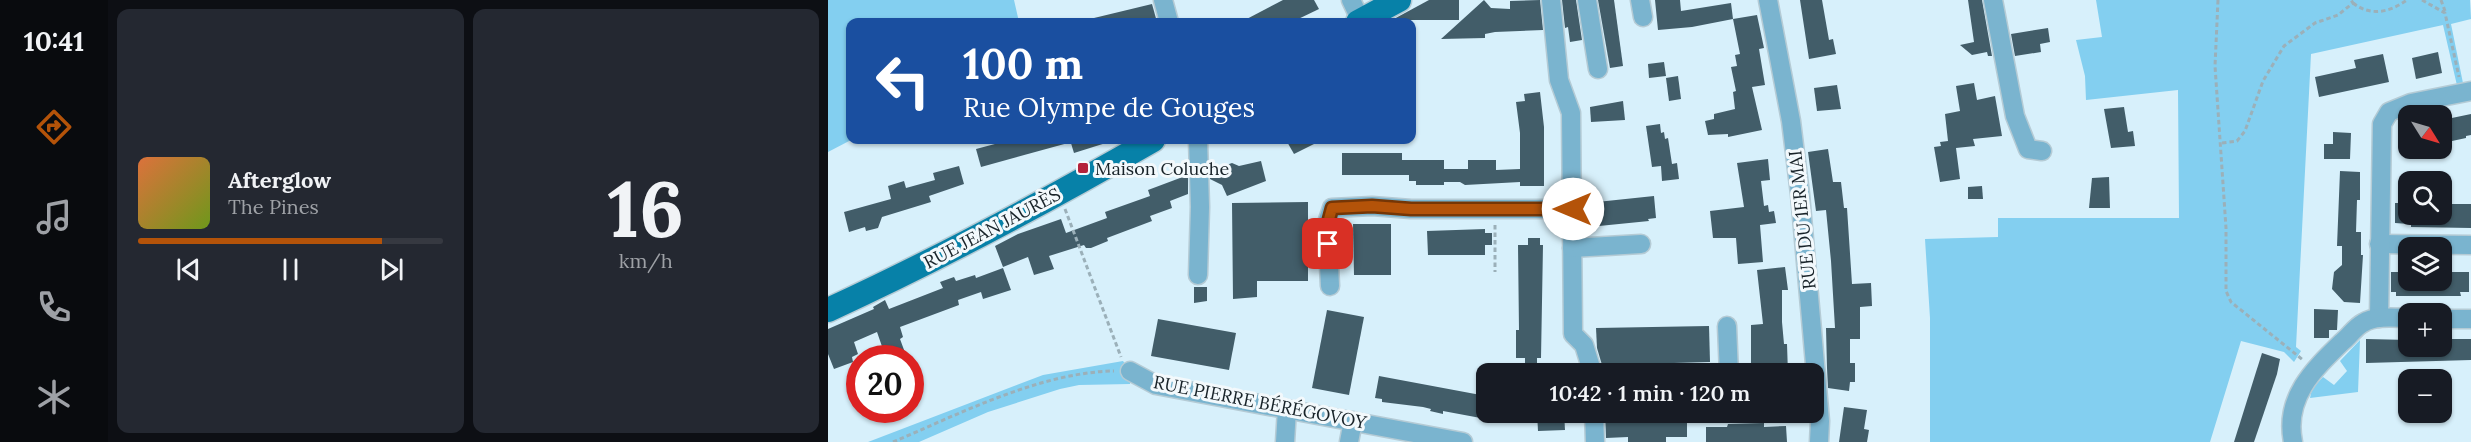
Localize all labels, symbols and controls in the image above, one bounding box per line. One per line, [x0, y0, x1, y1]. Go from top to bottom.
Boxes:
text: 10:41 [24, 24, 84, 58]
text: 100 m [963, 37, 1083, 91]
icon: left [864, 42, 942, 120]
text: Rue Olympe de Gouges [963, 90, 1255, 124]
north arrow [2398, 105, 2452, 159]
map controls [2398, 105, 2452, 423]
icon: directions [33, 106, 75, 148]
street label: RUE DU 1ER MAI [1783, 149, 1821, 291]
place label: Maison Coluche [1095, 157, 1230, 180]
text: 16 [607, 159, 684, 258]
marker: Maison Coluche [1076, 161, 1090, 175]
text: Afterglow [228, 166, 331, 194]
button: search [2398, 171, 2452, 225]
position arrow [1541, 177, 1605, 241]
street label: RUE JEAN JAURÈS [920, 182, 1064, 274]
text: The Pines [228, 194, 319, 219]
icon: music [33, 196, 75, 238]
pin [1302, 218, 1353, 269]
icon: arrive [1311, 227, 1344, 260]
button: layers [2398, 237, 2452, 291]
text: km/h [619, 248, 673, 273]
icon: previous [172, 253, 205, 286]
icon: pause [274, 253, 307, 286]
icon: next [375, 253, 408, 286]
icon: phone [33, 286, 75, 328]
button: + [2398, 303, 2452, 357]
speed limit sign: 20 [846, 345, 924, 423]
button: − [2398, 369, 2452, 423]
street label: RUE PIERRE BÉRÉGOVOY [1152, 370, 1369, 434]
icon: climate [33, 376, 75, 418]
text: 10:42 · 1 min · 120 m [1550, 379, 1750, 407]

